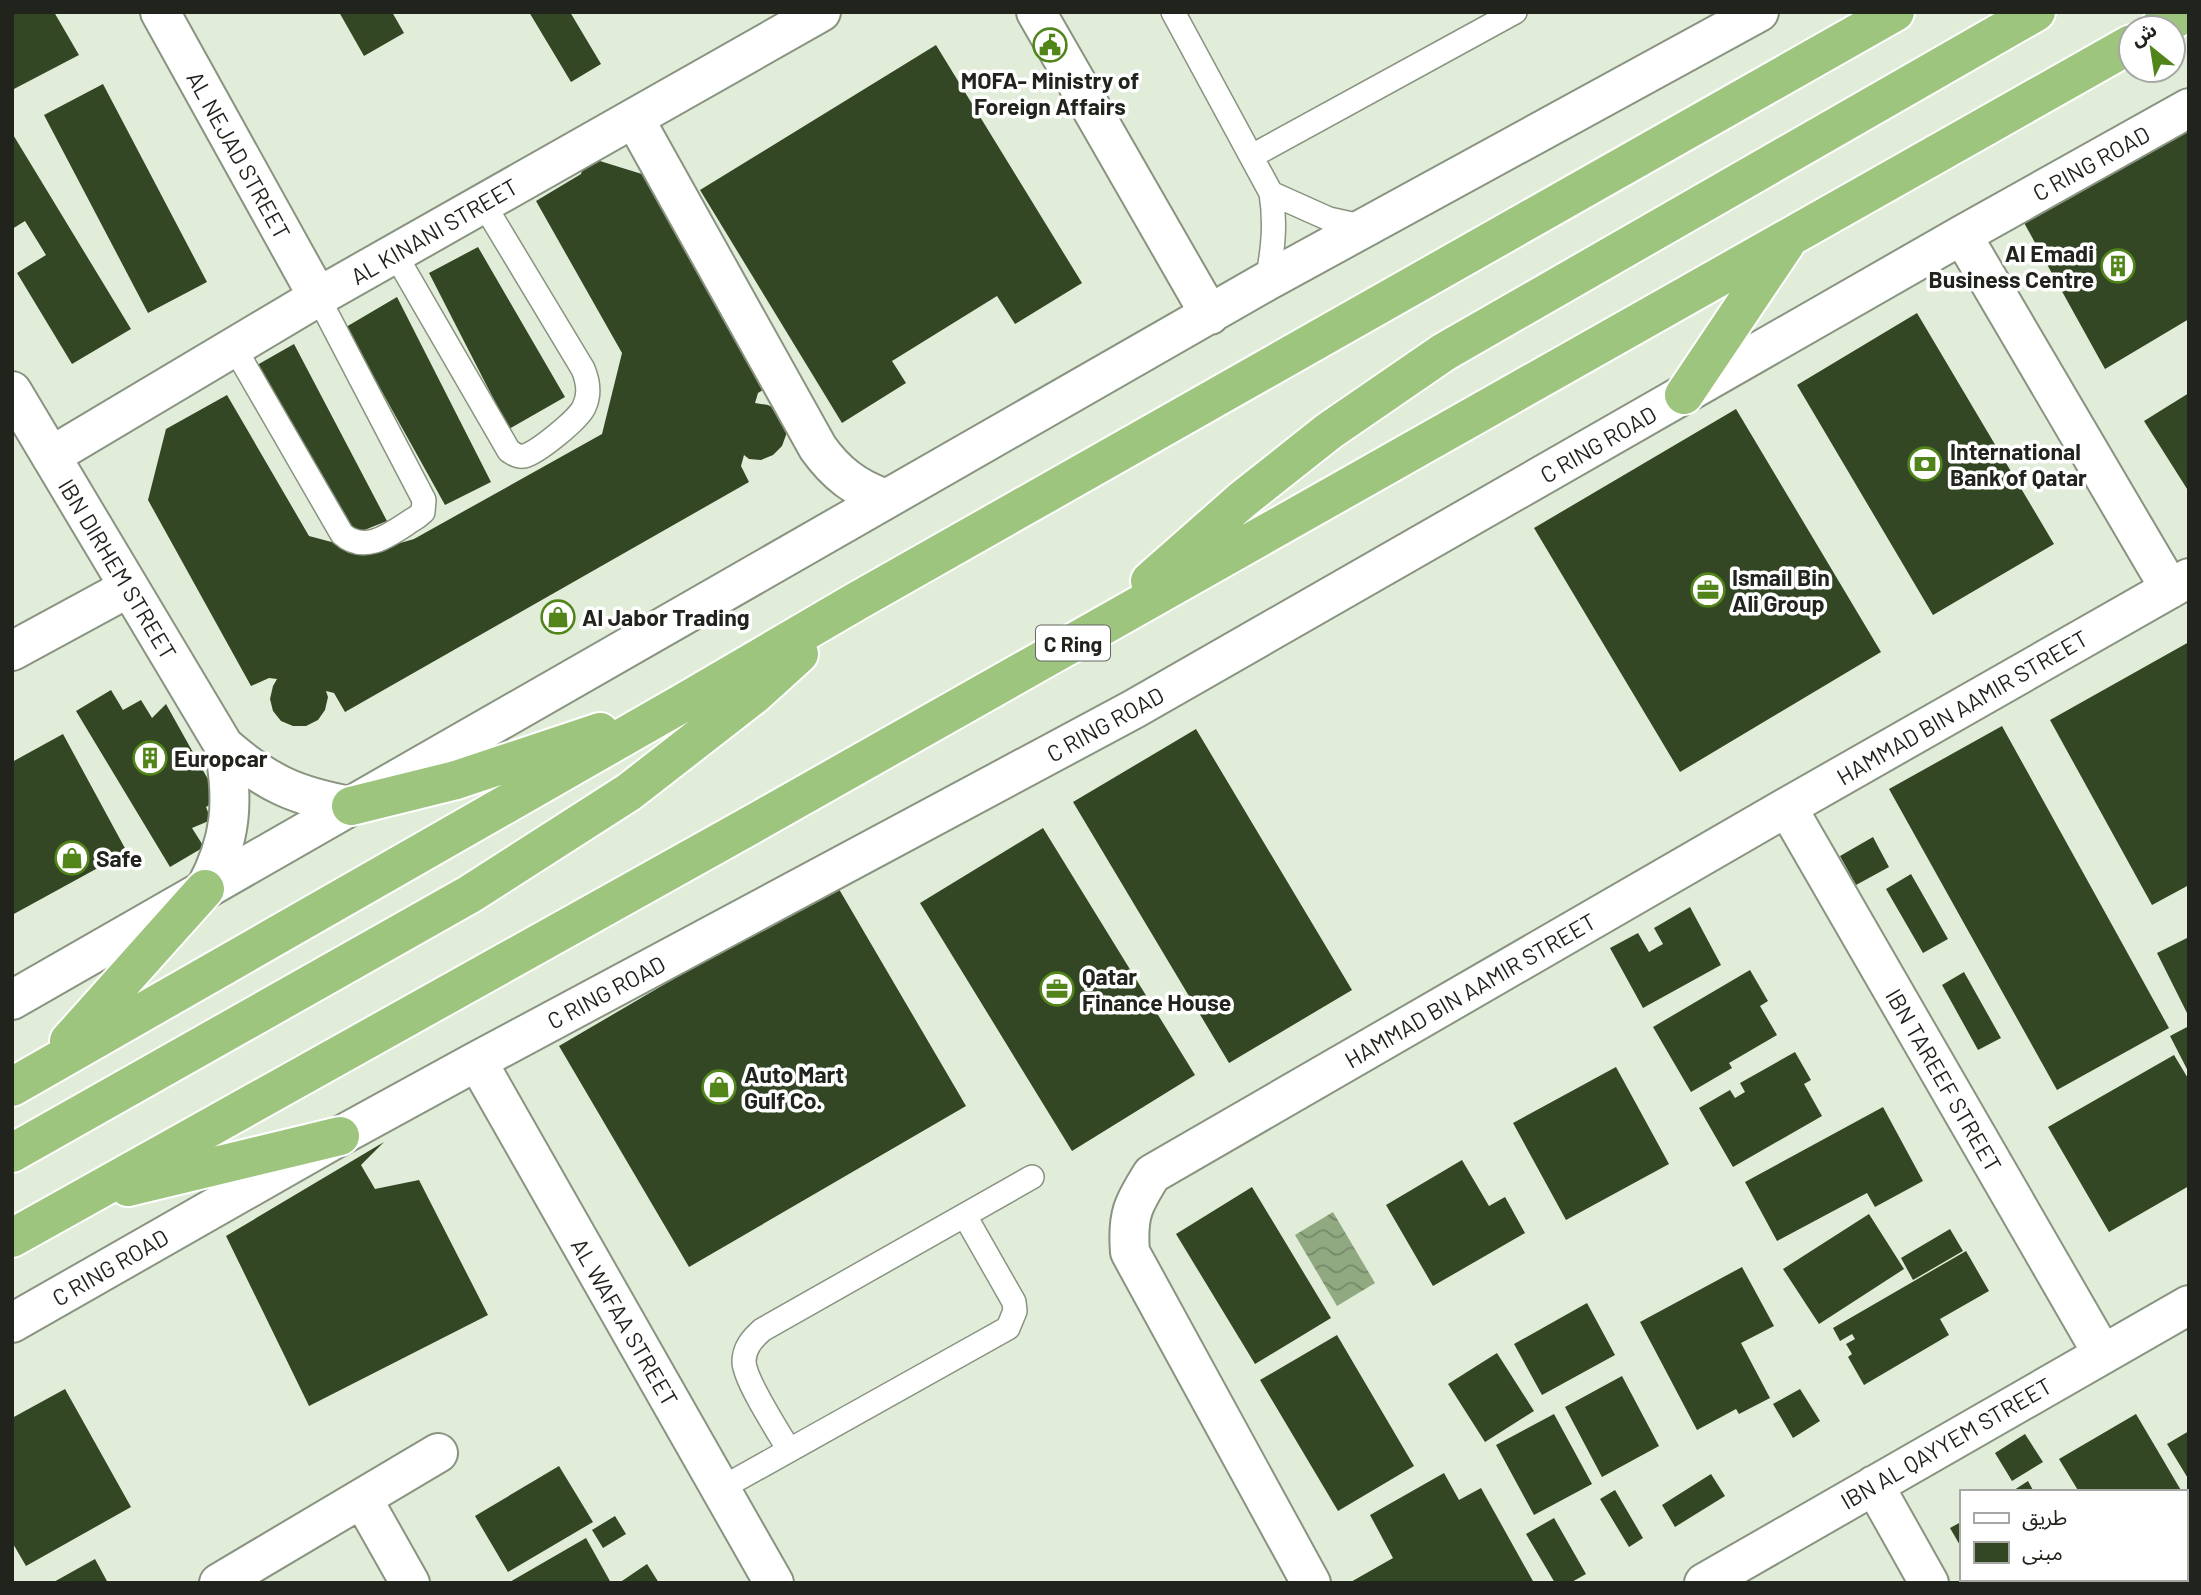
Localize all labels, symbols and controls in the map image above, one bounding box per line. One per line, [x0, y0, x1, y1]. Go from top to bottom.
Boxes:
north arrow [2117, 14, 2187, 84]
text: ش [2126, 17, 2160, 50]
public building icon: MOFA- Ministry of Foreign Affairs [1031, 26, 1069, 64]
street label: AL NEJAD STREET [181, 66, 297, 244]
place label: MOFA- Ministry of Foreign Affairs [961, 66, 1139, 120]
street label: C RING ROAD [2028, 119, 2154, 207]
street label: AL KINANI STREET [345, 172, 523, 290]
place label: Al Emadi Business Centre [1929, 239, 2094, 293]
building icon: Al Emadi Business Centre [2099, 247, 2137, 285]
street label: C RING ROAD [1535, 400, 1661, 488]
place label: International Bank of Qatar [1950, 437, 2087, 491]
bank icon: International Bank of Qatar [1906, 445, 1944, 483]
street label: IBN DIRHEM STREET [53, 474, 183, 664]
place label: Ismail Bin Ali Group [1732, 563, 1830, 617]
office icon: Ismail Bin Ali Group [1689, 571, 1727, 609]
shop icon: Al Jabor Trading [539, 598, 577, 636]
place label: Al Jabor Trading [582, 603, 750, 631]
street label: HAMMAD BIN AAMIR STREET [1831, 624, 2093, 790]
road number: C Ring [1036, 626, 1110, 660]
street label: C RING ROAD [1042, 680, 1168, 768]
building icon: Europcar [131, 739, 169, 777]
place label: Europcar [174, 744, 268, 772]
shop icon: Safe [53, 839, 91, 877]
place label: Safe [96, 844, 142, 872]
street label: HAMMAD BIN AAMIR STREET [1339, 907, 1601, 1073]
street label: C RING ROAD [542, 949, 670, 1035]
place label: Qatar Finance House [1082, 962, 1231, 1016]
office icon: Qatar Finance House [1038, 970, 1076, 1008]
street label: IBN TAREEF STREET [1880, 983, 2008, 1177]
place label: Auto Mart Gulf Co. [744, 1060, 844, 1114]
shop icon: Auto Mart Gulf Co. [700, 1068, 738, 1106]
street label: C RING ROAD [47, 1223, 173, 1311]
street label: AL WAFAA STREET [566, 1233, 684, 1411]
street label: IBN AL QAYYEM STREET [1835, 1371, 2057, 1515]
legend [1960, 1490, 2187, 1581]
text: طريق [2022, 1504, 2067, 1531]
text: مبنى [2022, 1539, 2063, 1565]

